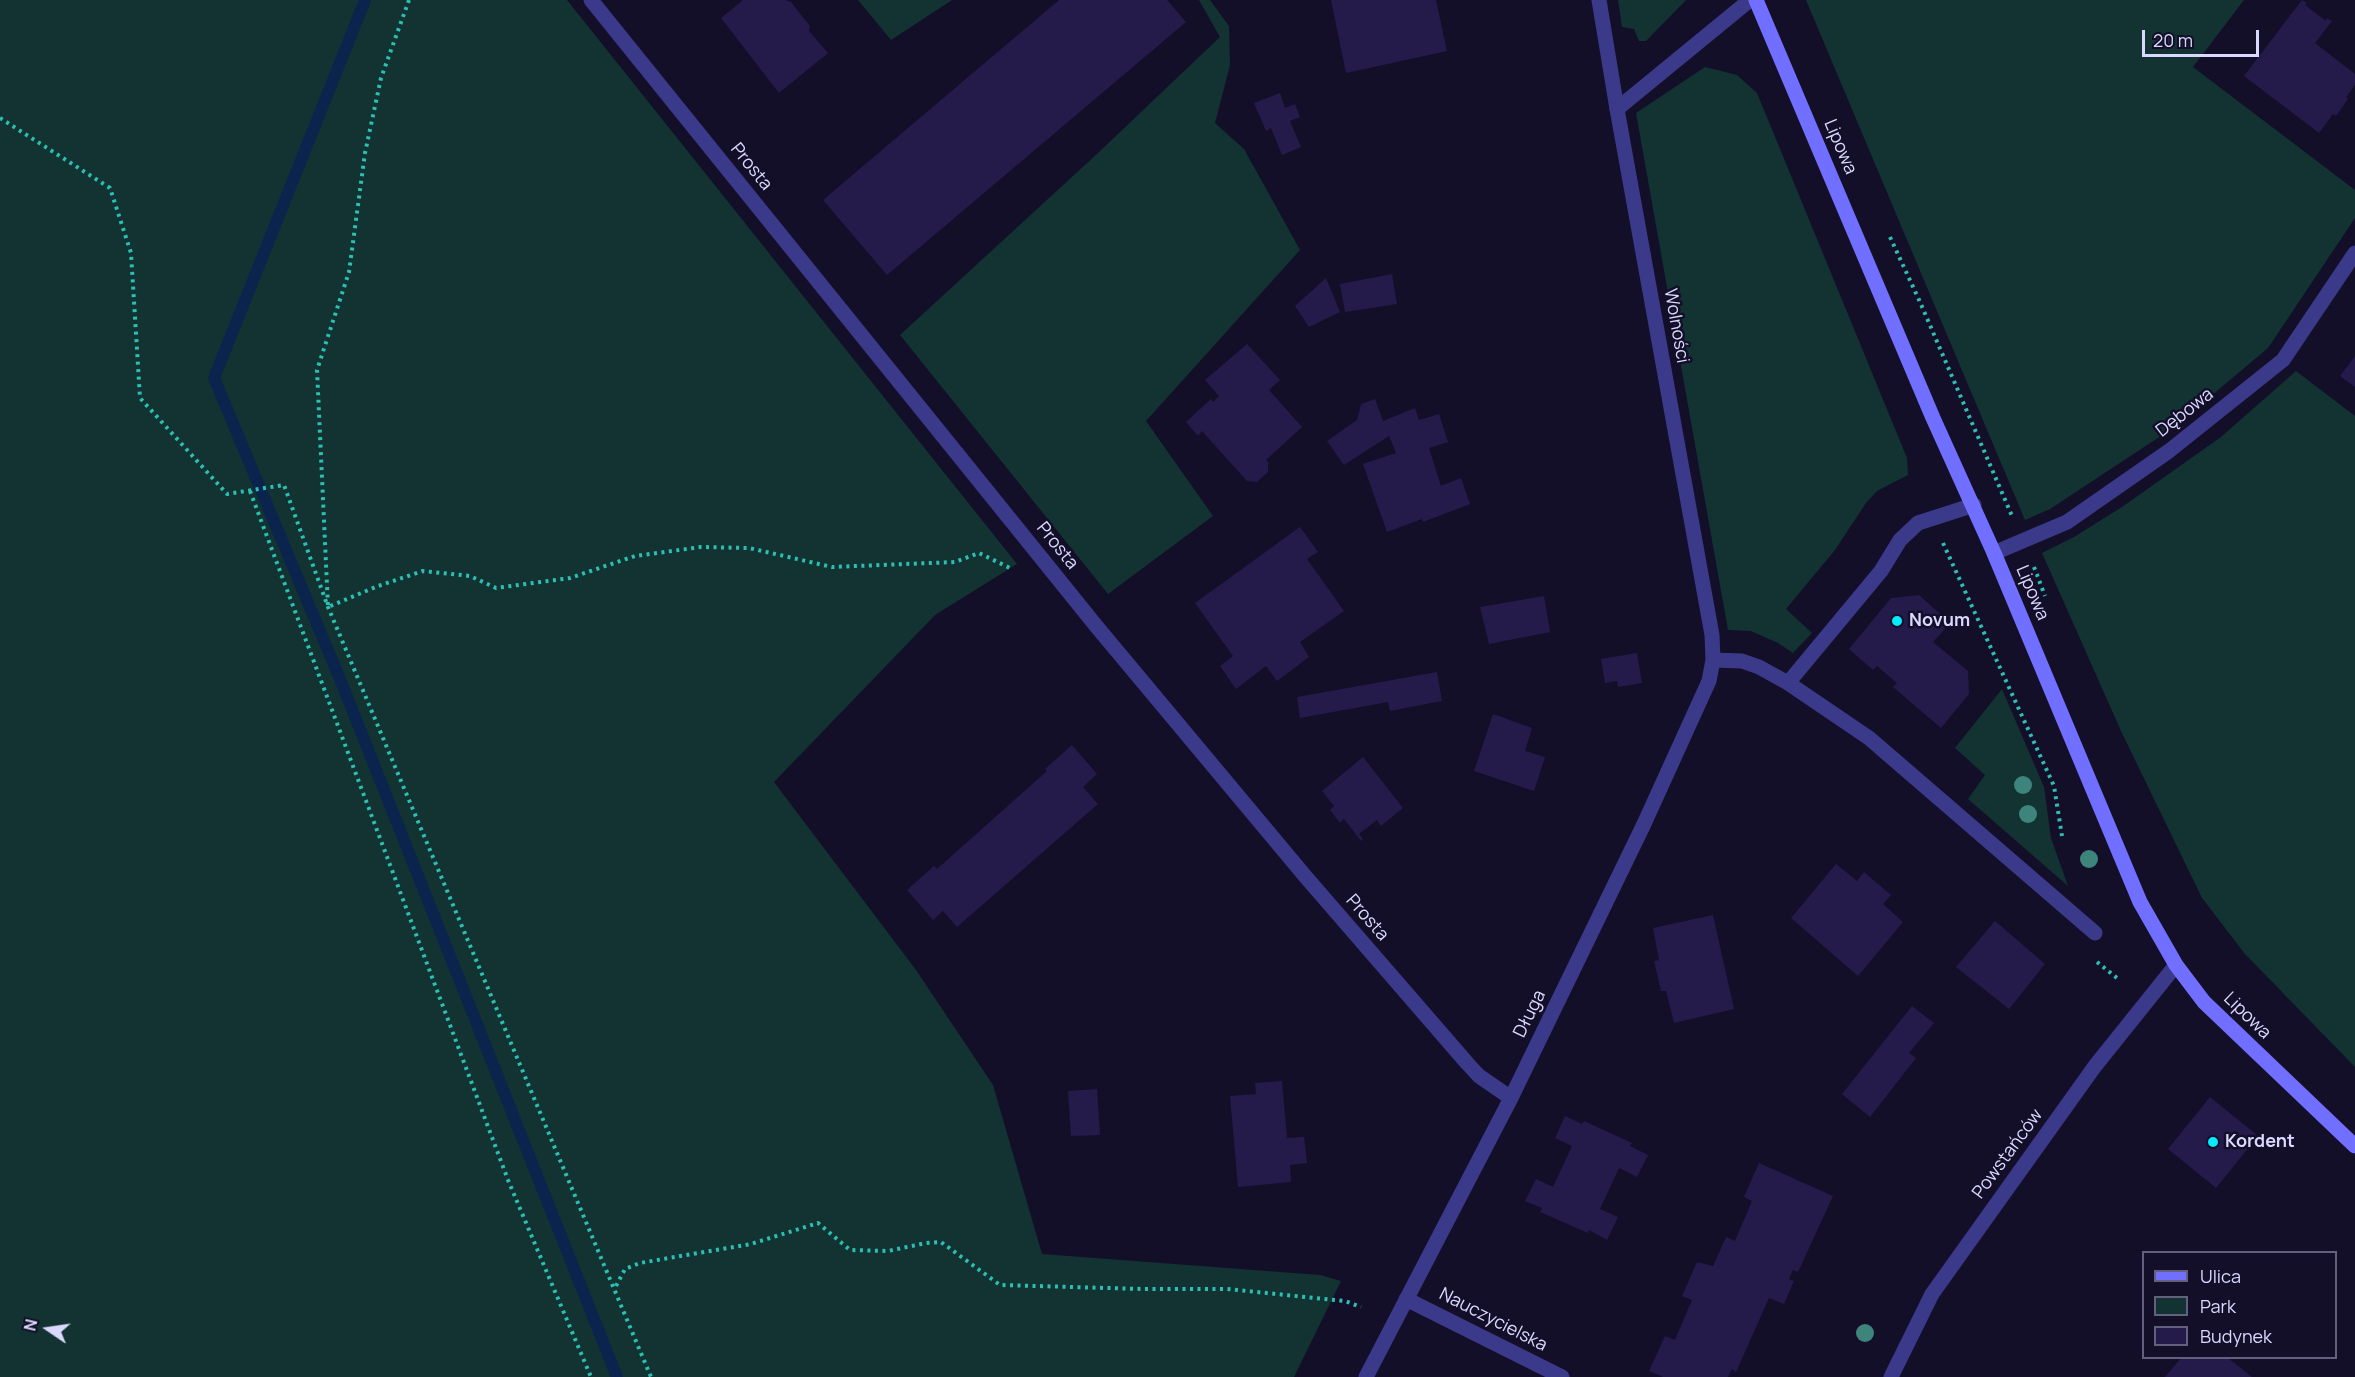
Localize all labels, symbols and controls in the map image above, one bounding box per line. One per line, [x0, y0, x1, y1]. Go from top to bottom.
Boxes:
scale bar [2145, 18, 2262, 56]
text: 20 m [2153, 28, 2193, 52]
street label: Lipowa [1819, 116, 1861, 178]
street label: Prosta [725, 139, 777, 195]
street label: Wolności [1659, 287, 1693, 365]
street label: Dębowa [2152, 384, 2218, 442]
street label: Prosta [1031, 518, 1083, 574]
street label: Lipowa [2011, 562, 2053, 624]
place label: Novum [1909, 610, 1970, 632]
marker: Novum [1890, 614, 1904, 628]
street label: Prosta [1341, 890, 1393, 946]
street label: Długa [1509, 987, 1551, 1041]
street label: Lipowa [2219, 988, 2275, 1044]
street label: Powstańców [1968, 1105, 2048, 1203]
place label: Kordent [2225, 1131, 2295, 1153]
marker: Kordent [2206, 1135, 2220, 1149]
legend [2142, 1251, 2337, 1359]
text: Ulica [2200, 1264, 2241, 1288]
street label: Nauczycielska [1435, 1284, 1551, 1356]
text: Park [2200, 1294, 2236, 1318]
north arrow [18, 1299, 78, 1359]
text: N [18, 1317, 42, 1333]
text: Budynek [2200, 1324, 2272, 1348]

